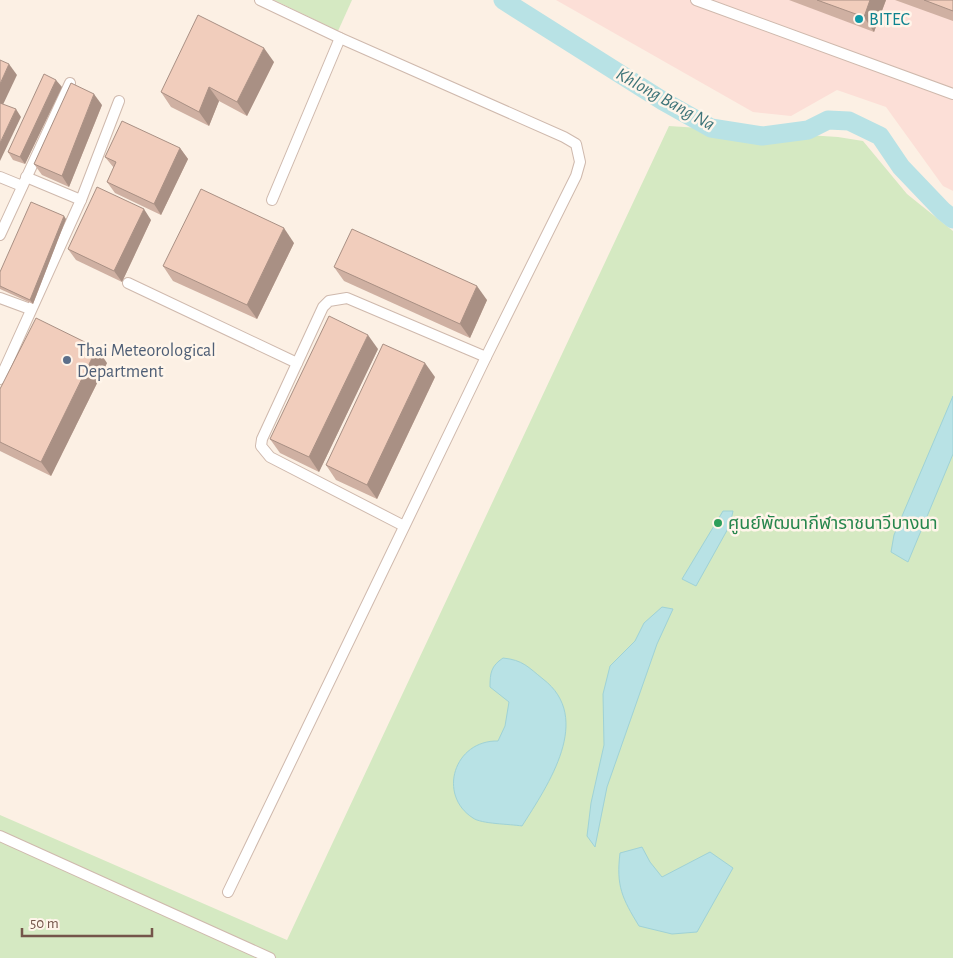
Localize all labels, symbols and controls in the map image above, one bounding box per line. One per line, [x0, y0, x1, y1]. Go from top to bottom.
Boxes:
place label: BITEC [869, 11, 910, 29]
marker: BITEC [853, 13, 865, 25]
water label: Khlong Bang Na [613, 64, 718, 134]
place label: Thai Meteorological Department [77, 342, 216, 381]
marker: Thai Meteorological Department [61, 354, 73, 366]
place label: ศูนย์พัฒนากีฬาราชนาวีบางนา [728, 514, 938, 535]
marker: ศูนย์พัฒนากีฬาราชนาวีบางนา [712, 517, 724, 529]
scale bar [22, 906, 152, 938]
text: 50 m [30, 916, 59, 931]

